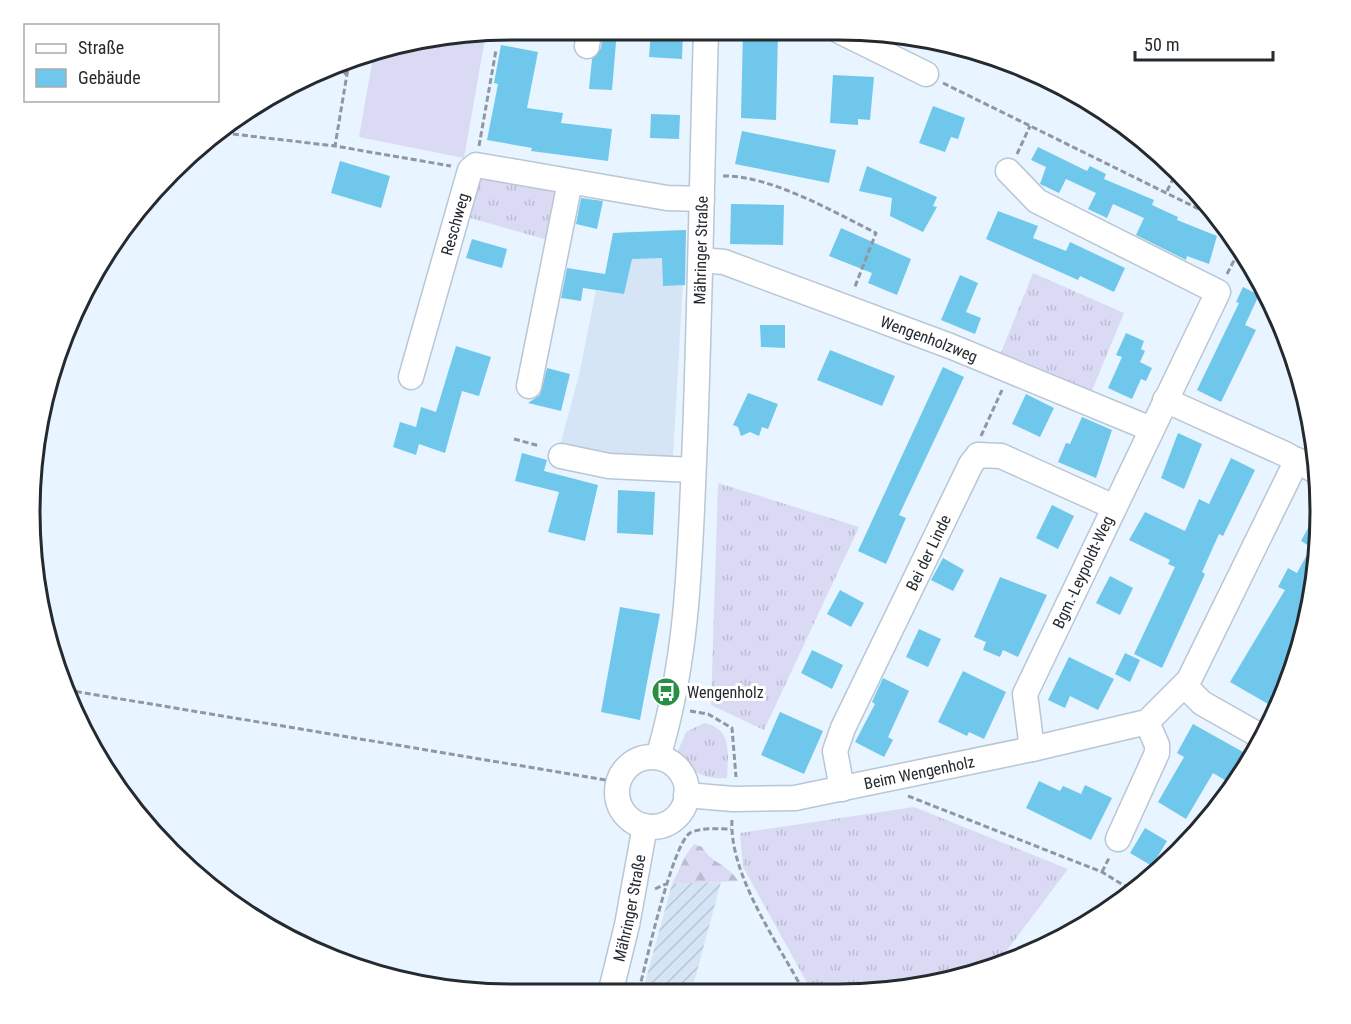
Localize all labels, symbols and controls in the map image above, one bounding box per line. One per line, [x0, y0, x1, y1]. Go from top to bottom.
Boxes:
legend [24, 24, 219, 102]
scale bar [1135, 24, 1273, 62]
text: 50 m [1144, 34, 1179, 55]
text: Straße [78, 37, 124, 58]
text: Gebäude [78, 67, 141, 88]
street label: Reschweg [437, 191, 473, 258]
street label: Mähringer Straße [690, 196, 711, 305]
street label: Wengenholzweg [878, 311, 981, 366]
street label: Bei der Linde [902, 511, 955, 594]
street label: Bgm.-Leypoldt-Weg [1049, 513, 1117, 631]
bus stop icon: Wengenholz [650, 676, 682, 708]
place label: Wengenholz [687, 683, 764, 702]
street label: Beim Wengenholz [862, 752, 976, 793]
street label: Mähringer Straße [609, 853, 649, 964]

